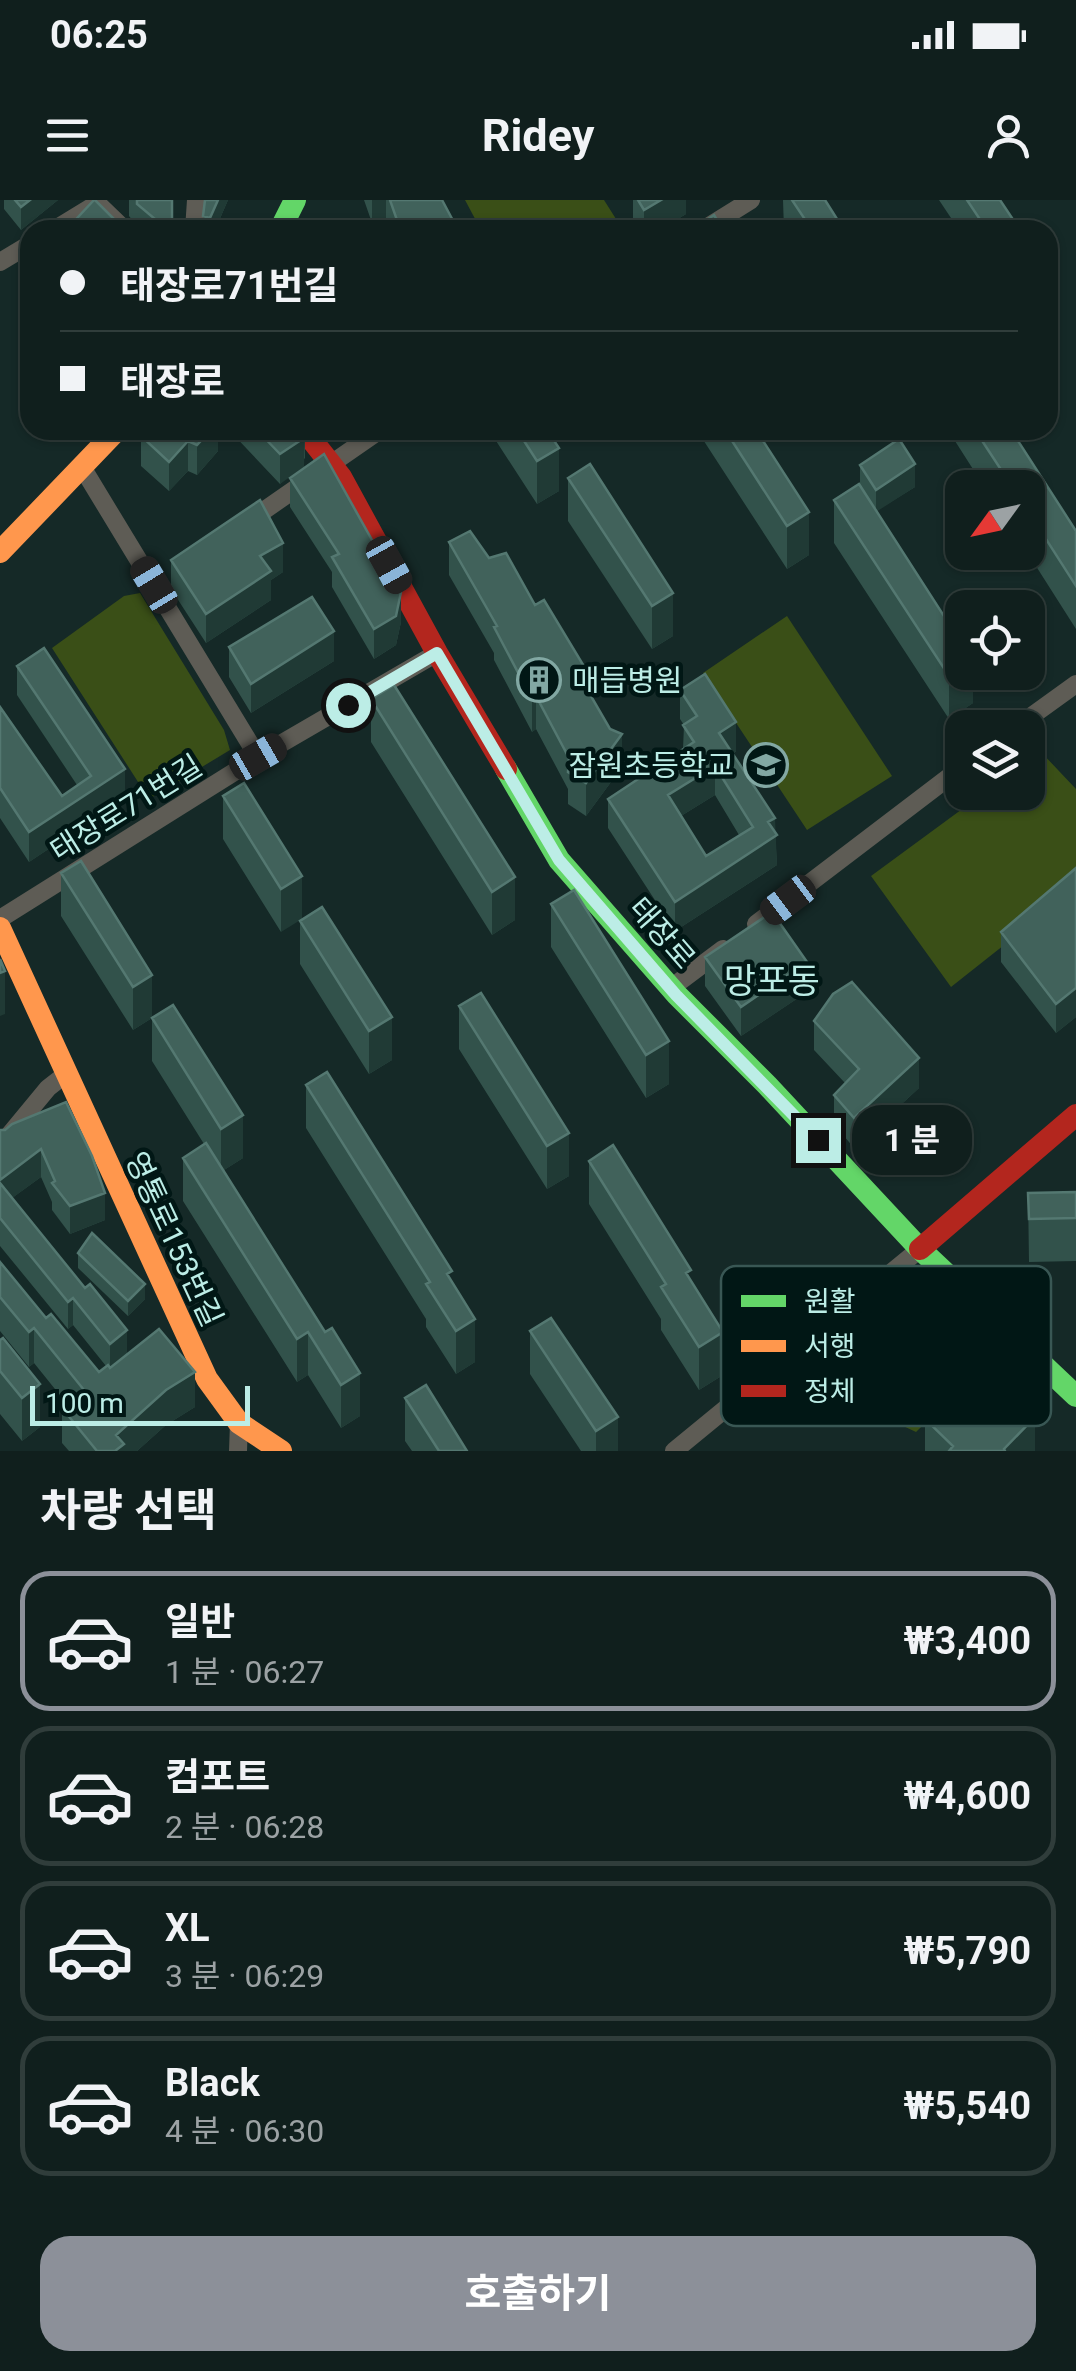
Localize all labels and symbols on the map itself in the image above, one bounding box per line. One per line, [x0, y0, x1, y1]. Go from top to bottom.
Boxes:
north arrow [945, 470, 1045, 570]
car [361, 531, 417, 599]
car [126, 552, 182, 618]
building icon: 매듭병원 [516, 657, 562, 703]
place label: 매듭병원 [572, 663, 682, 698]
route start [326, 683, 371, 728]
car [225, 729, 291, 785]
school or university icon: 잠원초등학교 [743, 742, 789, 788]
street label: 태장로71번길 [44, 748, 208, 868]
place label: 잠원초등학교 [568, 748, 734, 783]
car [755, 870, 821, 930]
street label: 태장로 [622, 890, 702, 976]
district label: 망포동 [724, 961, 820, 1002]
callout: 1 분 [853, 1105, 973, 1175]
route end [796, 1118, 841, 1163]
street label: 영통로153번길 [118, 1146, 230, 1332]
legend [721, 1266, 1051, 1426]
text: 원활 [804, 1285, 856, 1318]
text: 서행 [804, 1330, 856, 1363]
text: 정체 [804, 1375, 856, 1408]
scale bar [30, 1381, 250, 1426]

